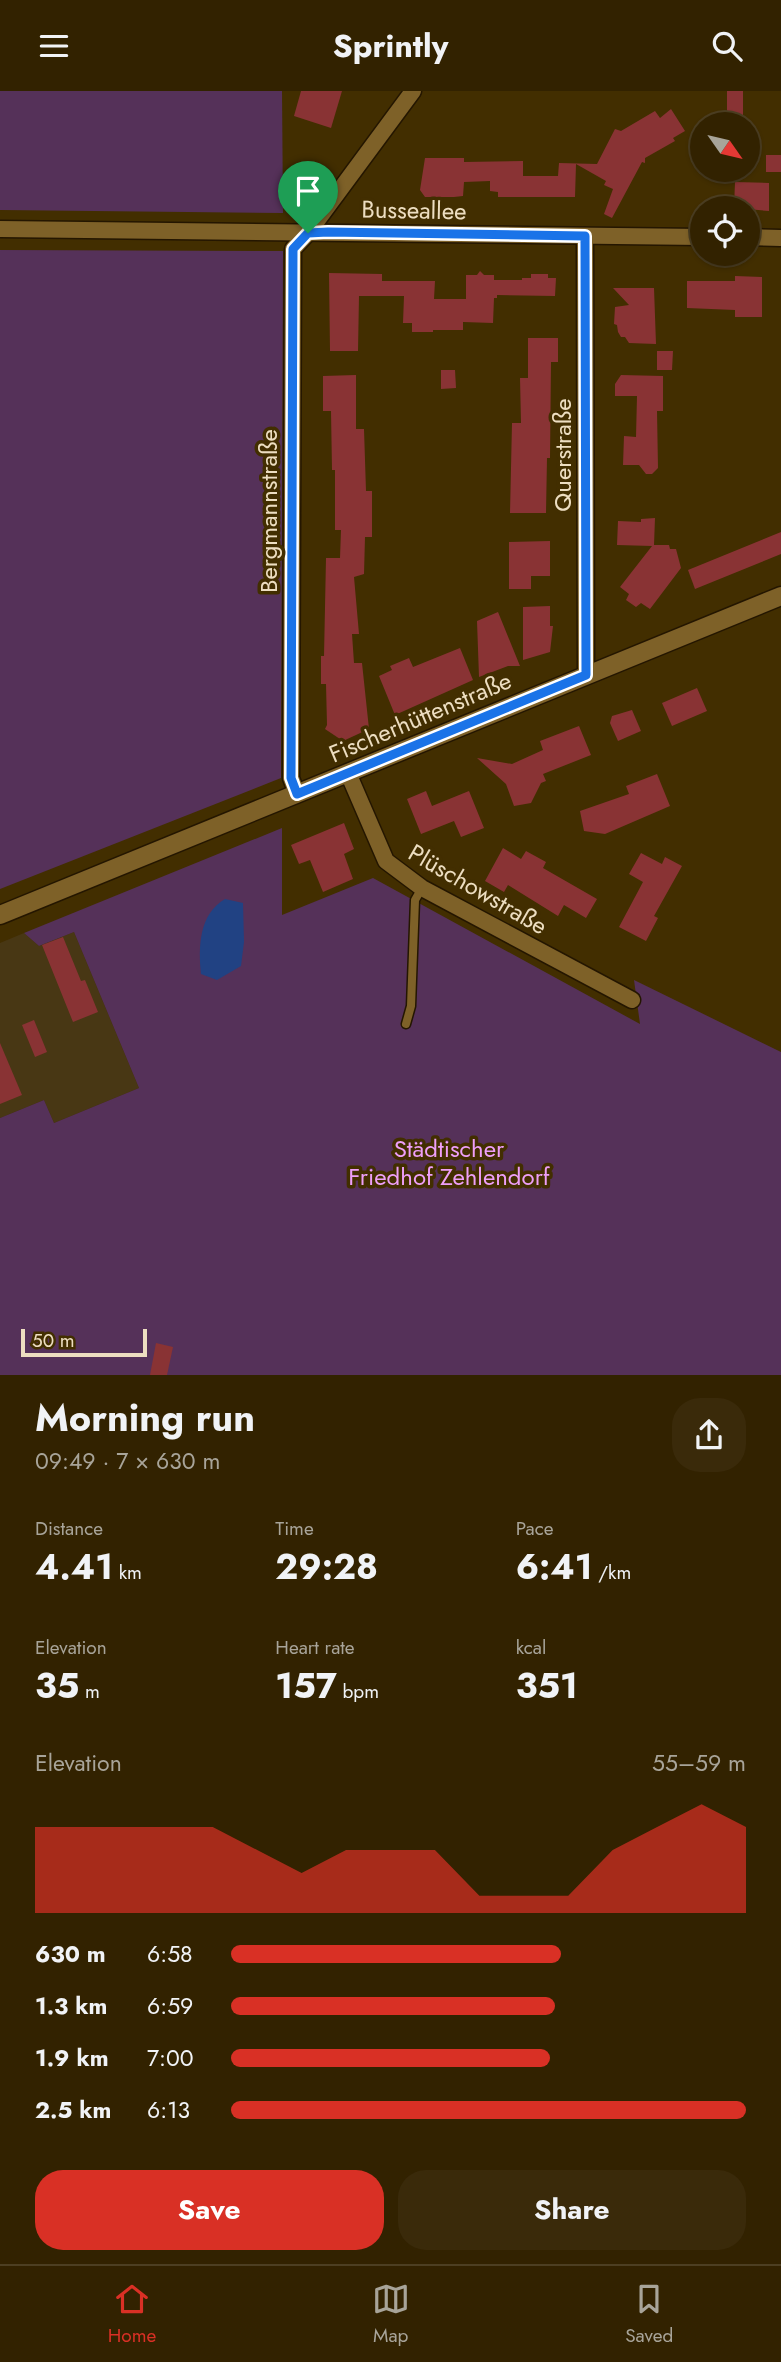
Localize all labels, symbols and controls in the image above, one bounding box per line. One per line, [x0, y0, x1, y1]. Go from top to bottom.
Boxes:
text: Sprintly [333, 23, 448, 69]
icon: menu [35, 27, 73, 65]
icon: search [708, 27, 746, 65]
north arrow [690, 112, 760, 182]
map controls [690, 112, 760, 266]
pin [278, 161, 338, 233]
icon: arrive [289, 172, 327, 210]
street label: Busseallee [361, 192, 467, 228]
button: locate [690, 196, 760, 266]
street label: Querstraße [545, 398, 580, 512]
street label: Bergmannstraße [251, 429, 286, 593]
street label: Fischerhüttenstraße [323, 663, 517, 771]
street label: Plüschowstraße [402, 835, 554, 943]
park label: Städtischer Friedhof Zehlendorf [348, 1131, 551, 1194]
scale bar [21, 1326, 147, 1358]
text: 50 m [32, 1327, 75, 1354]
text: Morning run [35, 1390, 255, 1445]
button: share [672, 1398, 746, 1472]
text: 09:49 · 7 × 630 m [35, 1444, 220, 1478]
text: Distance [35, 1515, 103, 1542]
text: Time [275, 1515, 314, 1542]
text: Pace [516, 1515, 554, 1542]
text: 4.41 [35, 1542, 113, 1592]
text: 29:28 [275, 1542, 378, 1592]
text: 6:41 [516, 1542, 593, 1592]
text: km [113, 1559, 142, 1586]
text: /km [593, 1559, 631, 1586]
text: Elevation [35, 1634, 107, 1661]
text: Heart rate [275, 1634, 355, 1661]
text: kcal [516, 1634, 546, 1661]
text: 35 [35, 1661, 79, 1711]
text: 157 [275, 1661, 337, 1711]
text: 351 [516, 1661, 578, 1711]
text: m [79, 1678, 100, 1705]
text: bpm [337, 1678, 379, 1705]
text: Elevation [35, 1746, 122, 1780]
text: 55–59 m [652, 1746, 746, 1780]
text: 630 m [35, 1937, 106, 1971]
text: 6:58 [147, 1937, 193, 1971]
text: 1.3 km [35, 1989, 107, 2023]
text: 6:59 [147, 1989, 193, 2023]
text: 1.9 km [35, 2041, 109, 2075]
text: 7:00 [147, 2041, 194, 2075]
text: 2.5 km [35, 2093, 111, 2127]
text: 6:13 [147, 2093, 190, 2127]
button: Save [35, 2170, 384, 2250]
button: Share [398, 2170, 746, 2250]
tab: Home [108, 2280, 156, 2349]
tab: Map [372, 2280, 410, 2349]
tab: Saved [625, 2280, 673, 2349]

